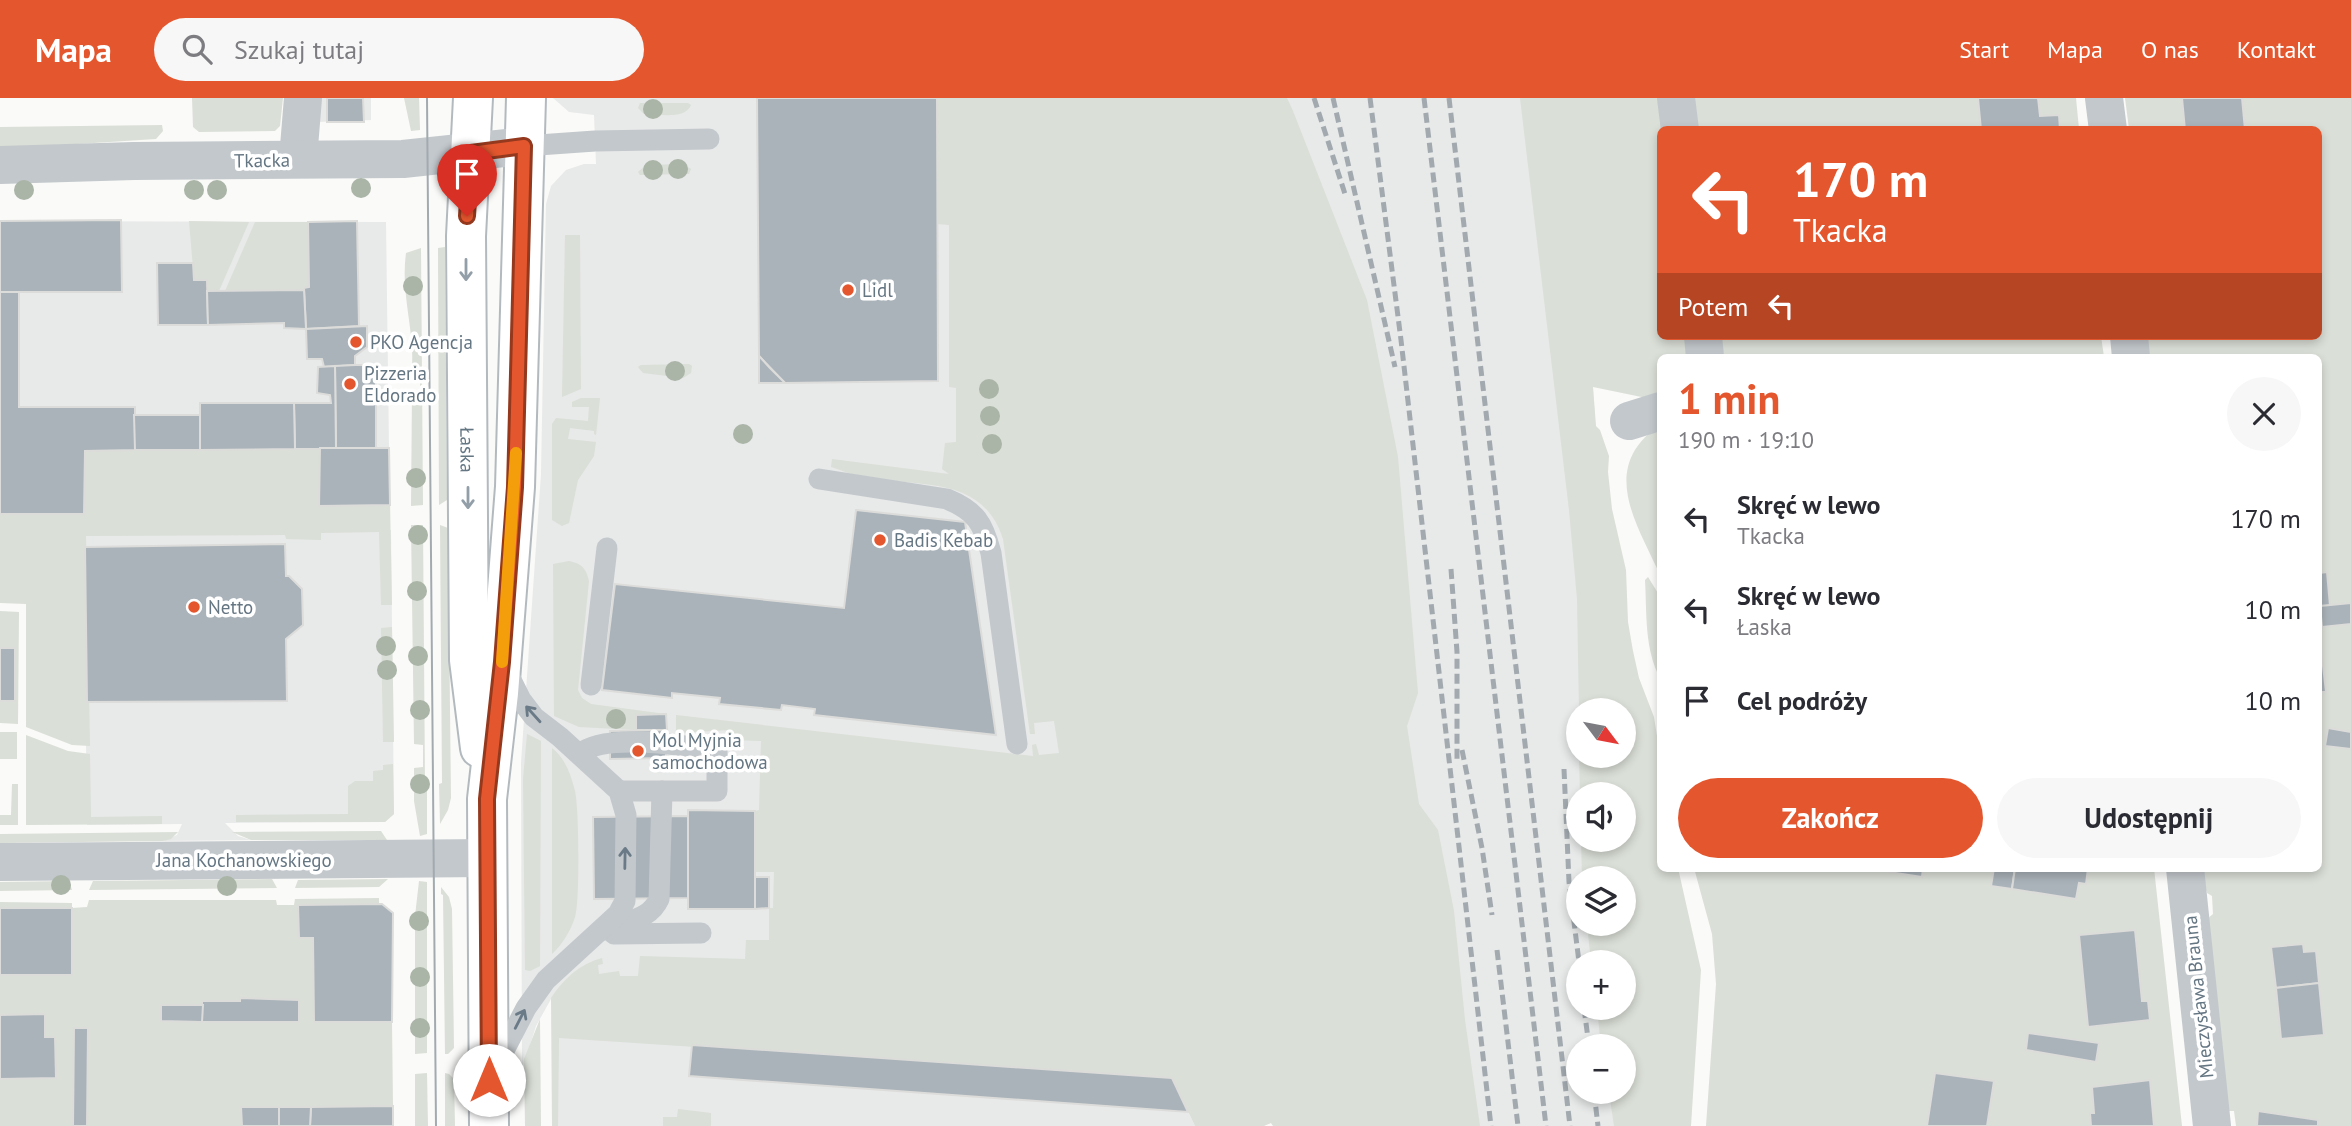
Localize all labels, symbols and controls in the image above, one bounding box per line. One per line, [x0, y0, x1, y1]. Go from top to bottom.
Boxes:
search box [154, 18, 644, 81]
text: Mapa [35, 28, 112, 71]
icon: search [178, 30, 216, 68]
text: Szukaj tutaj [234, 33, 364, 66]
text: Start [1959, 34, 2009, 65]
text: Mapa [2047, 34, 2103, 65]
text: O nas [2141, 34, 2199, 65]
text: Kontakt [2237, 34, 2316, 65]
pin [437, 144, 497, 216]
text: 170 m [1793, 147, 1928, 211]
street label: Tkacka [234, 148, 290, 172]
icon: left [1678, 154, 1769, 245]
icon: arrive [448, 155, 486, 193]
text: Tkacka [1793, 209, 1888, 251]
one-way arrow [459, 258, 473, 281]
place label: Lidl [862, 278, 893, 302]
marker: Lidl [840, 282, 856, 298]
icon: left [1762, 287, 1800, 325]
text: Potem [1678, 290, 1748, 323]
place label: PKO Agencja [370, 330, 473, 354]
marker: PKO Agencja [348, 334, 364, 350]
place label: Pizzeria Eldorado [364, 361, 436, 407]
text: 1 min [1678, 371, 1780, 426]
marker: Pizzeria Eldorado [342, 376, 358, 392]
button: close [2227, 377, 2301, 451]
text: 190 m · 19:10 [1678, 425, 1814, 454]
street label: Łaska [455, 427, 480, 473]
one-way arrow [461, 486, 475, 509]
text: Skręć w lewo [1737, 488, 1881, 521]
icon: left [1678, 500, 1716, 538]
text: 170 m [2230, 502, 2301, 535]
text: Tkacka [1737, 521, 1805, 550]
place label: Badis Kebab [894, 528, 993, 552]
marker: Badis Kebab [872, 532, 888, 548]
text: Skręć w lewo [1737, 579, 1881, 612]
icon: left [1678, 591, 1716, 629]
text: 10 m [2245, 593, 2301, 626]
place label: Netto [208, 595, 253, 619]
marker: Netto [186, 599, 202, 615]
text: Łaska [1737, 612, 1792, 641]
icon: arrive [1678, 682, 1716, 720]
text: Cel podróży [1737, 684, 1867, 717]
text: 10 m [2245, 684, 2301, 717]
north arrow [1566, 698, 1636, 768]
map controls [1566, 698, 1636, 1104]
one-way arrow [525, 706, 542, 723]
place label: Mol Myjnia samochodowa [652, 728, 768, 774]
marker: Mol Myjnia samochodowa [630, 743, 646, 759]
button: Zakończ [1678, 778, 1983, 858]
button: Udostępnij [1997, 778, 2301, 858]
button: sound [1566, 782, 1636, 852]
one-way arrow [618, 847, 632, 870]
street label: Jana Kochanowskiego [155, 848, 332, 872]
button: layers [1566, 866, 1636, 936]
street label: Mieczysława Brauna [2178, 914, 2218, 1080]
button: + [1566, 950, 1636, 1020]
one-way arrow [514, 1010, 528, 1030]
button: − [1566, 1034, 1636, 1104]
position arrow [452, 1043, 526, 1117]

